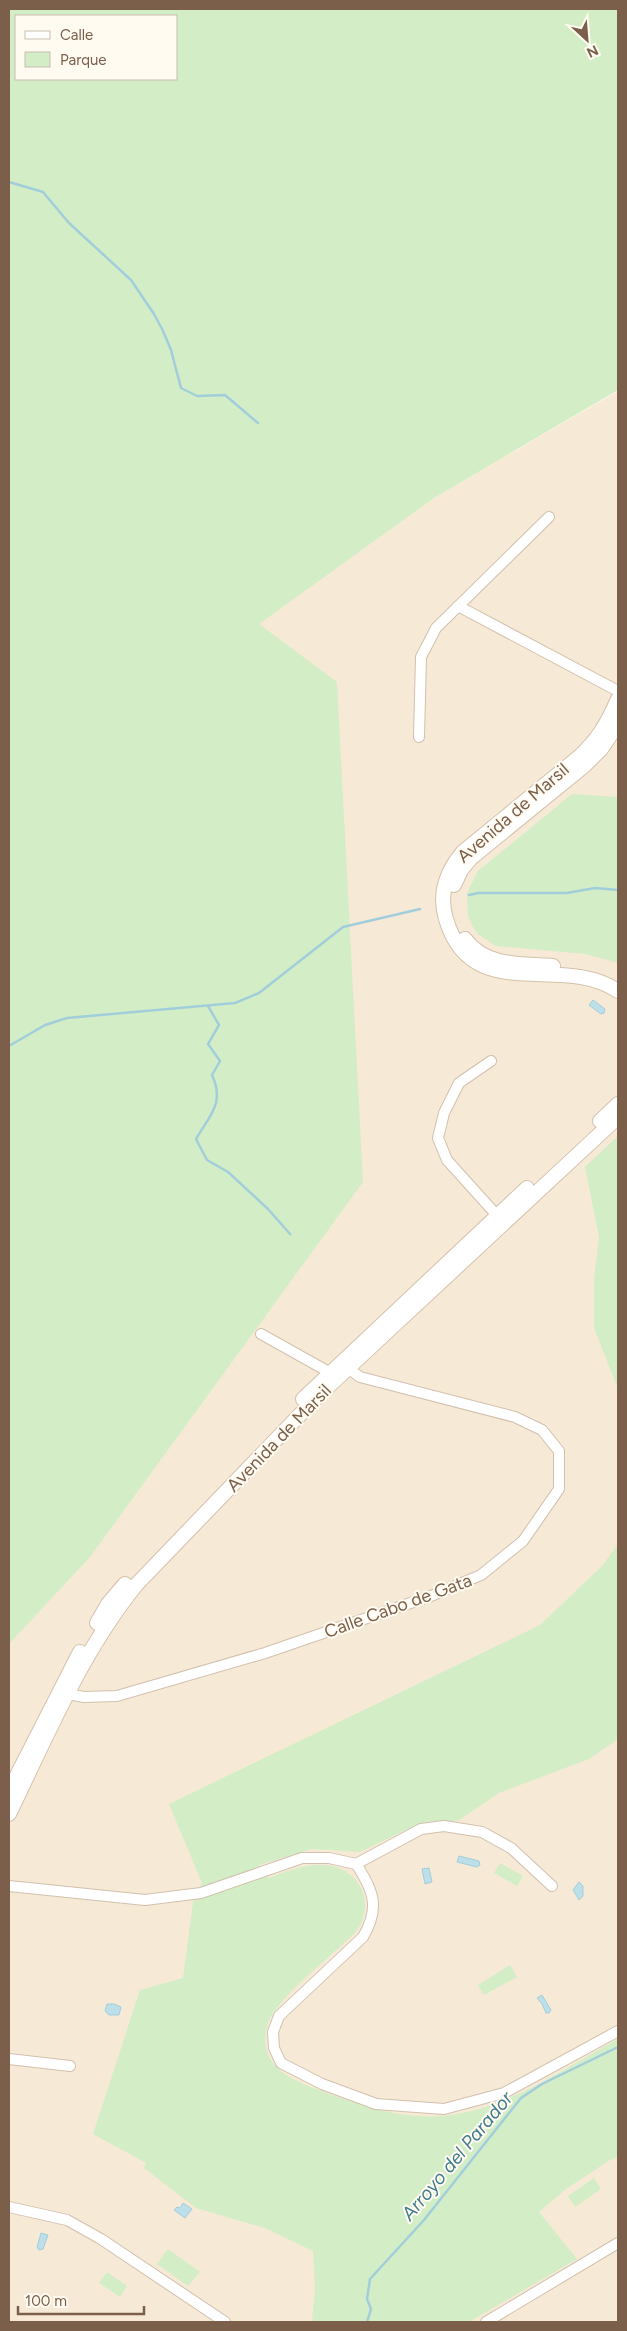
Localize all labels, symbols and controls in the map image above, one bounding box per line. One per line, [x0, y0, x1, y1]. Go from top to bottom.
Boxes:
legend [15, 15, 178, 80]
north arrow [562, 15, 612, 65]
text: Calle [60, 26, 93, 44]
text: N [584, 41, 601, 61]
text: Parque [60, 51, 107, 69]
street label: Avenida de Marsil [453, 758, 573, 868]
street label: Avenida de Marsil [222, 1380, 336, 1496]
street label: Calle Cabo de Gata [321, 1569, 475, 1643]
water label: Arroyo del Parador [396, 2087, 518, 2226]
scale bar [18, 2284, 144, 2316]
text: 100 m [25, 2292, 67, 2310]

